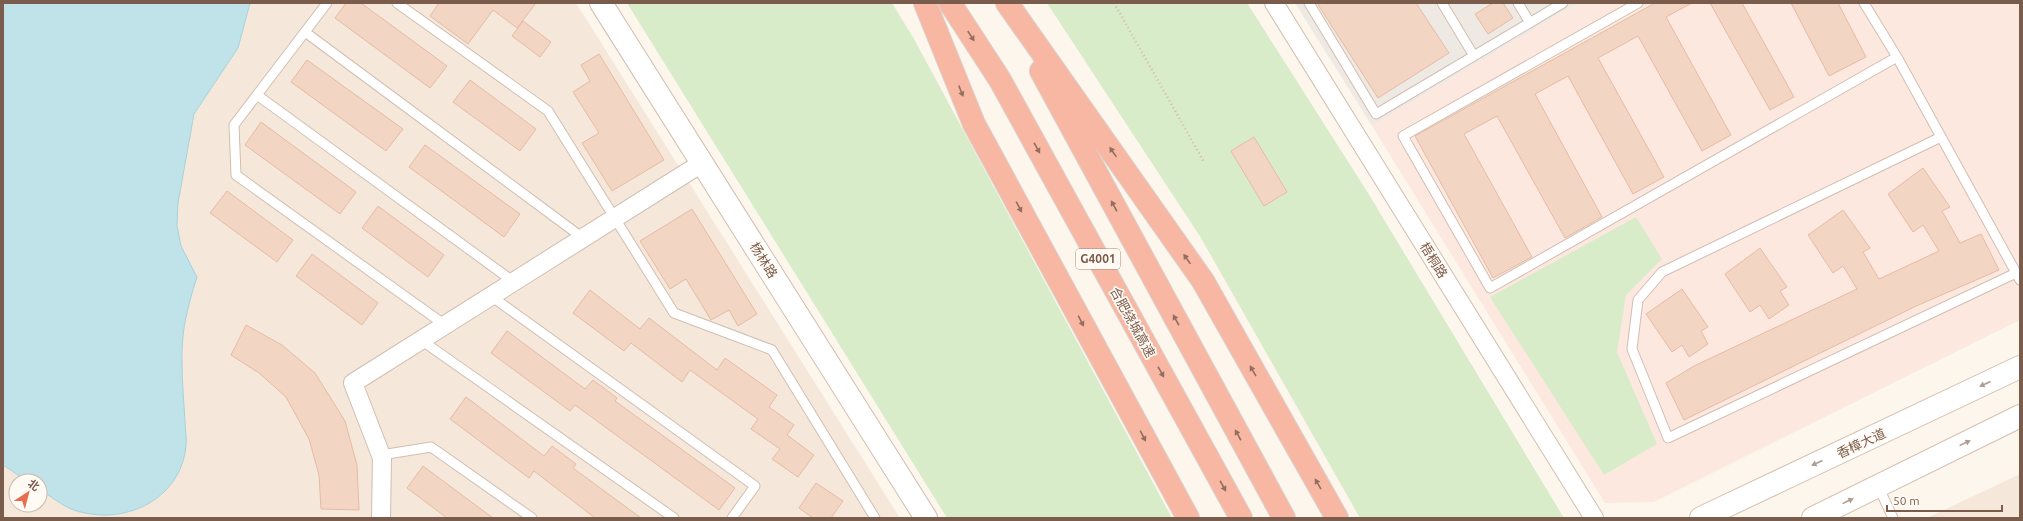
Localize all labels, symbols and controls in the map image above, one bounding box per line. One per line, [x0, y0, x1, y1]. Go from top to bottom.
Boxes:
one-way arrow [967, 31, 975, 41]
one-way arrow [958, 86, 964, 97]
one-way arrow [1034, 142, 1040, 154]
one-way arrow [1109, 147, 1117, 158]
one-way arrow [1111, 200, 1118, 212]
one-way arrow [1016, 201, 1023, 213]
street label: 杨林路 [748, 240, 780, 280]
street label: 梧桐路 [1418, 240, 1450, 280]
road number: G4001 [1076, 249, 1120, 269]
one-way arrow [1183, 254, 1191, 264]
street label: 合肥绕城高速 [1108, 284, 1158, 360]
one-way arrow [1173, 314, 1180, 326]
one-way arrow [1078, 316, 1085, 327]
one-way arrow [1250, 365, 1257, 377]
one-way arrow [1157, 366, 1164, 378]
one-way arrow [1979, 381, 1990, 387]
street label: 香樟大道 [1834, 426, 1888, 460]
one-way arrow [1235, 429, 1242, 440]
one-way arrow [1140, 430, 1147, 441]
one-way arrow [1959, 440, 1971, 446]
one-way arrow [1811, 460, 1822, 466]
north arrow [8, 473, 48, 513]
text: 北 [26, 477, 42, 493]
one-way arrow [1314, 478, 1321, 490]
one-way arrow [1220, 480, 1227, 492]
scale bar [1887, 487, 2002, 513]
text: 50 m [1893, 494, 1920, 507]
one-way arrow [1843, 498, 1854, 504]

